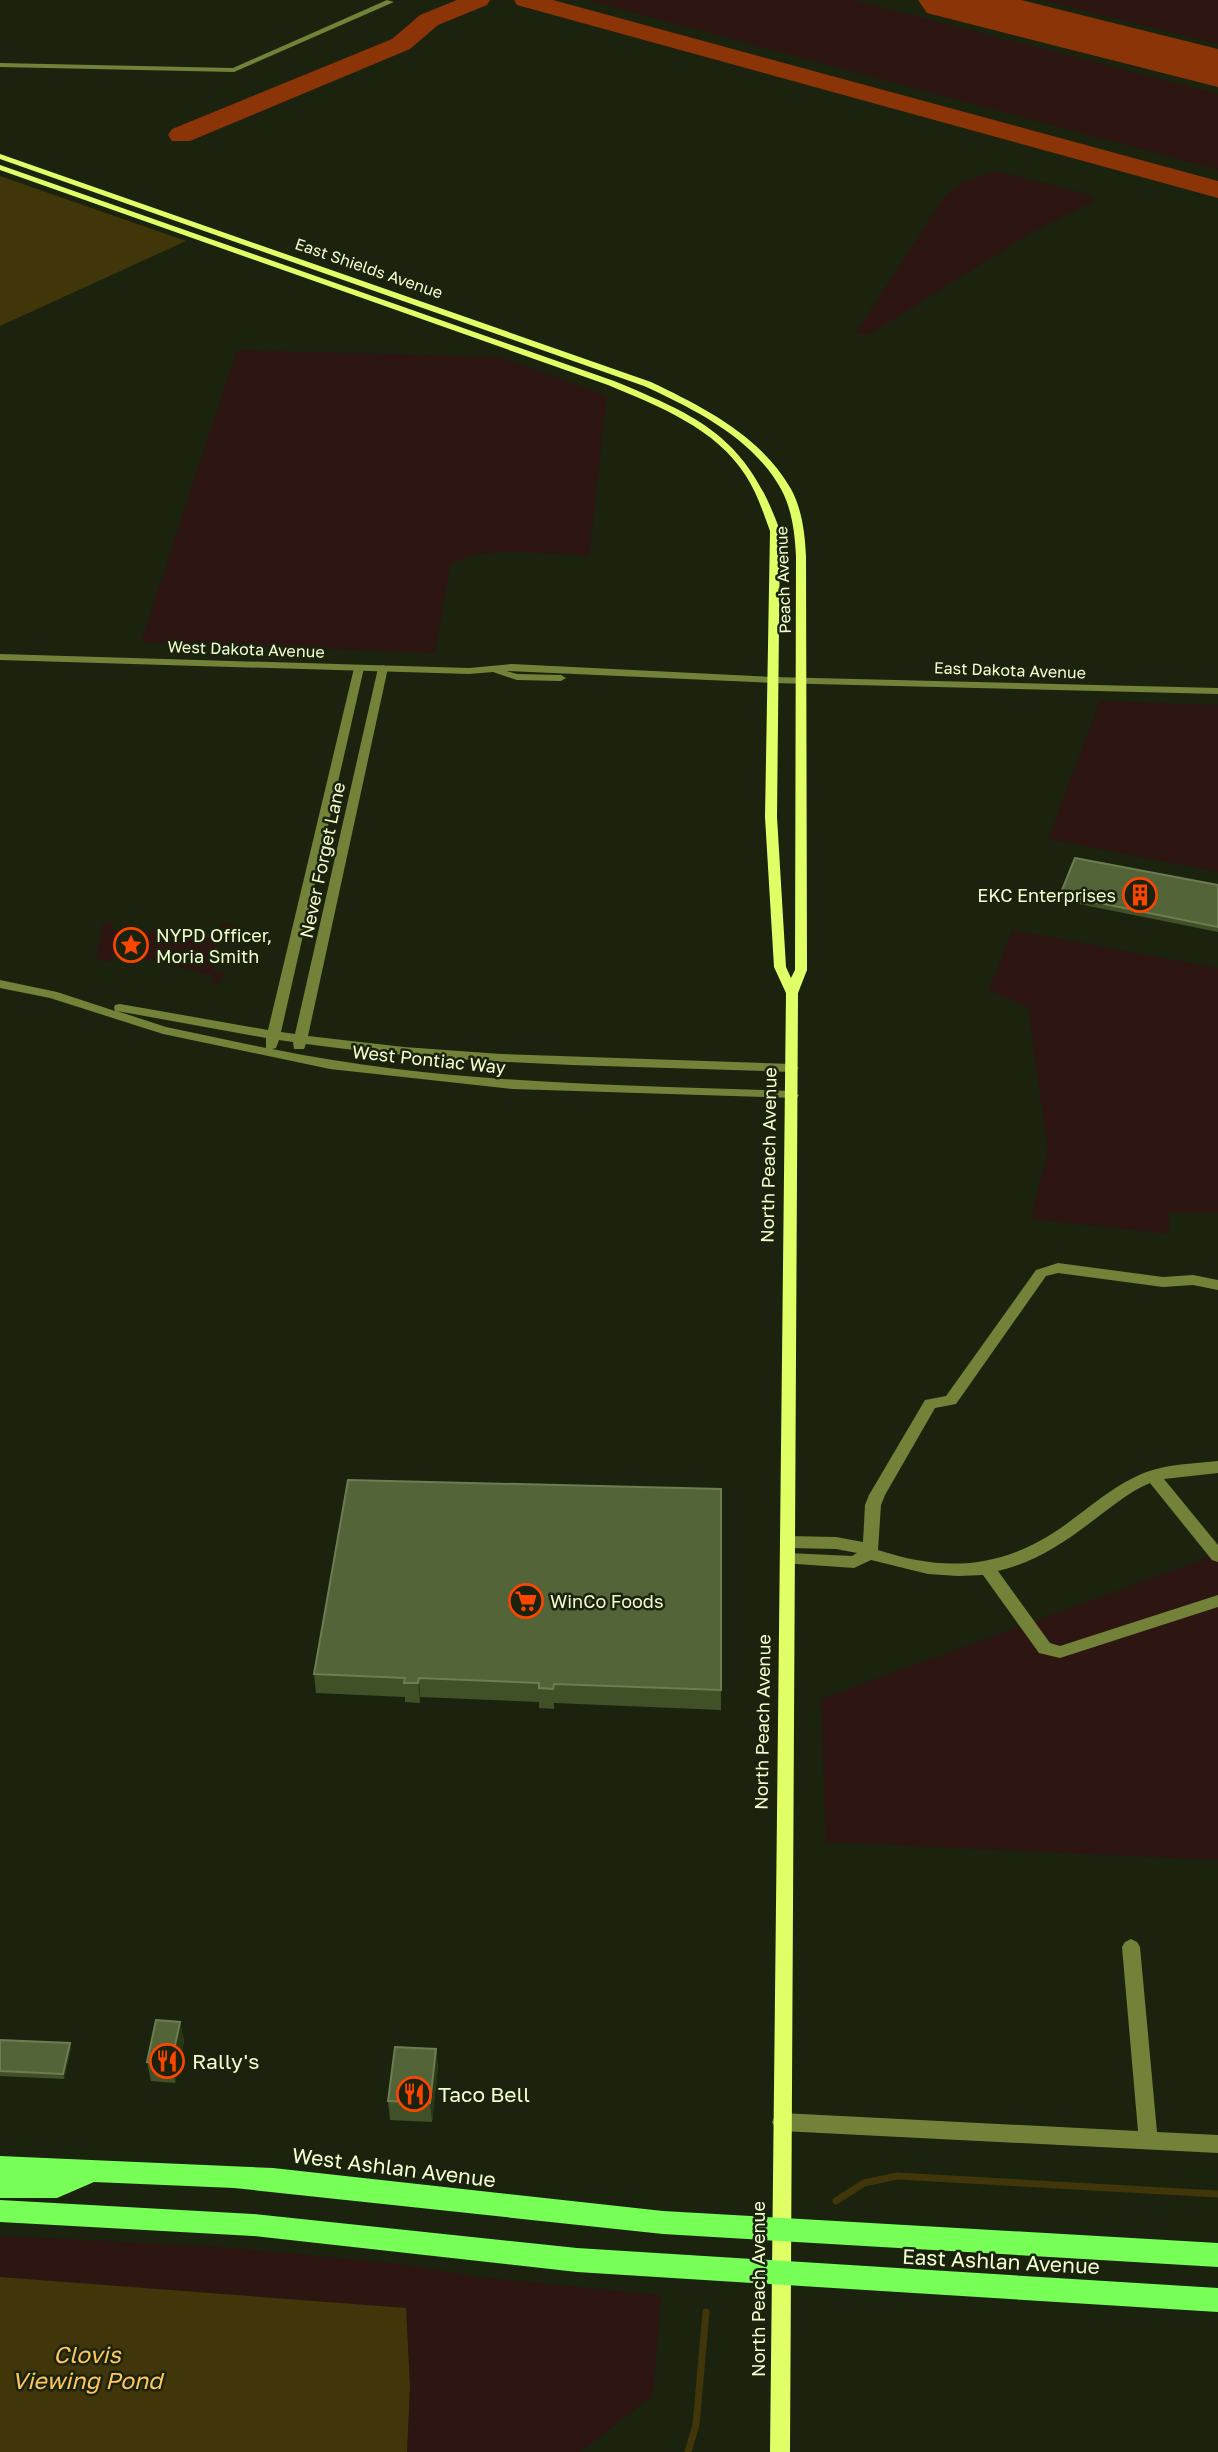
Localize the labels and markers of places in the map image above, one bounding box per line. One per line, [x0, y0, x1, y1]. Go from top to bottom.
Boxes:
building icon: EKC Enterprises [1121, 876, 1159, 914]
place label: EKC Enterprises [977, 884, 1116, 906]
place label: NYPD Officer, Moria Smith [156, 924, 272, 967]
place icon: NYPD Officer, Moria Smith [112, 926, 150, 964]
supermarket icon: WinCo Foods [507, 1582, 545, 1620]
place label: WinCo Foods [550, 1590, 663, 1612]
restaurant icon: Rally's [148, 2042, 186, 2080]
place label: Rally's [192, 2048, 259, 2074]
restaurant icon: Taco Bell [395, 2075, 433, 2113]
place label: Taco Bell [438, 2081, 530, 2107]

